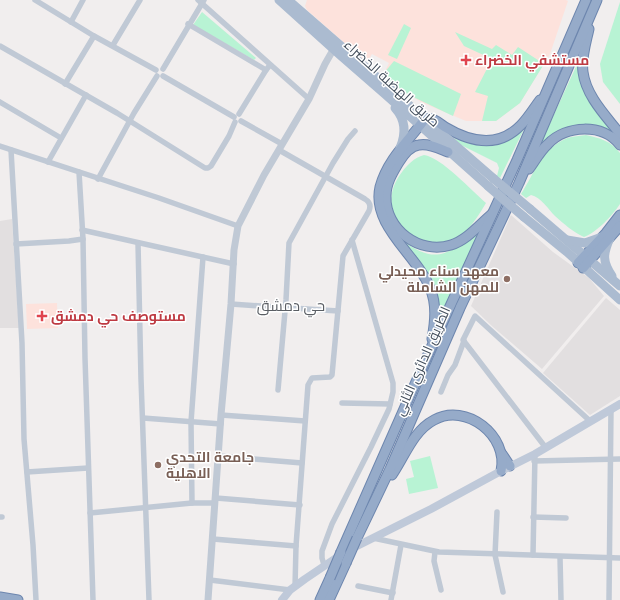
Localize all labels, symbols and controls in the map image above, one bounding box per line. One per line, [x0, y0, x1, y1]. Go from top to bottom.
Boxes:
street label: طريق الهضبة الخضراء [340, 36, 443, 131]
place label: مستشفي الخضراء [475, 52, 589, 72]
marker: مستشفي الخضراء [460, 54, 472, 66]
place label: معهد سناء محيدلي للمهن الشاملة [379, 263, 499, 296]
marker: معهد سناء محيدلي للمهن الشاملة [502, 274, 512, 284]
district label: حي دمشق [257, 297, 325, 318]
street label: الطريق الدائري الثاني [391, 304, 457, 420]
place label: مستوصف حي دمشق [51, 308, 186, 328]
marker: مستوصف حي دمشق [36, 310, 48, 322]
place label: جامعة التحدي الاهلية [166, 449, 254, 482]
marker: جامعة التحدي الاهلية [153, 460, 163, 470]

